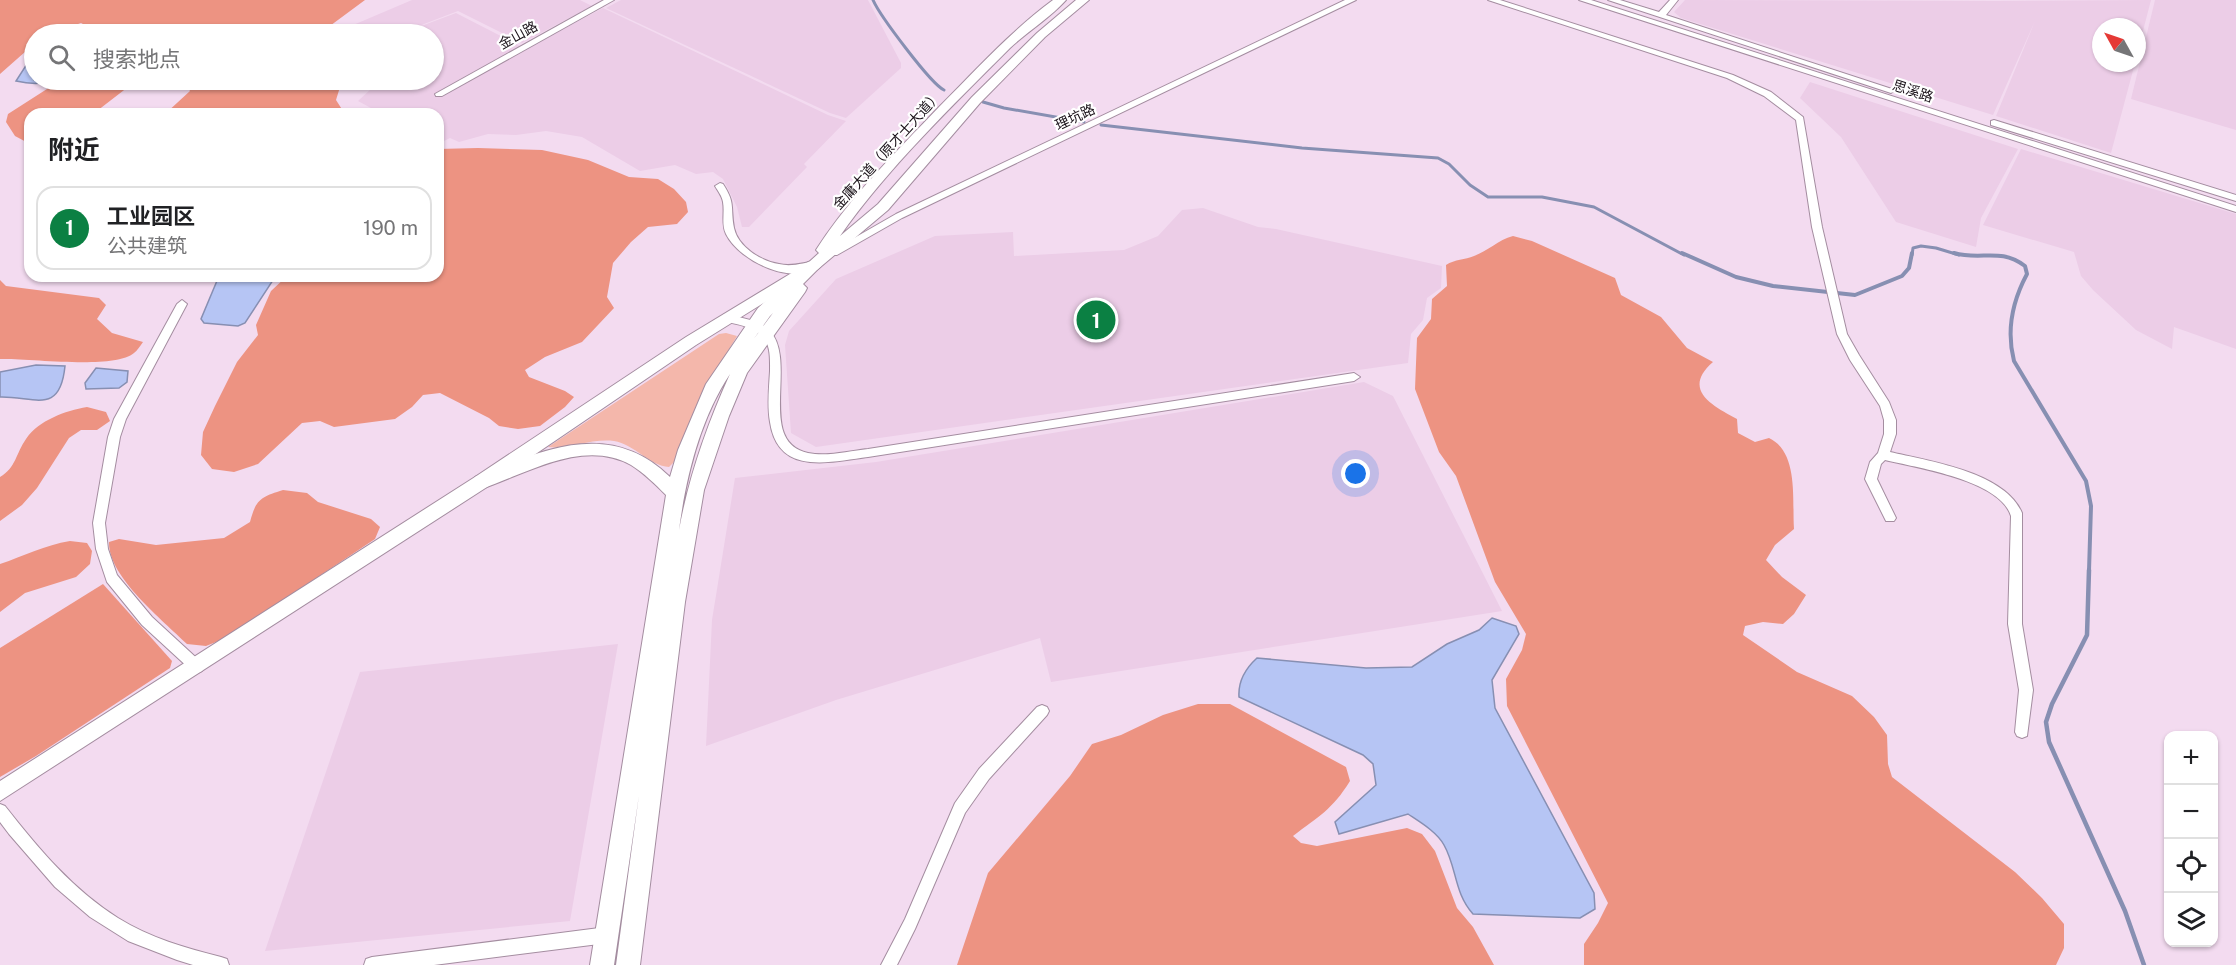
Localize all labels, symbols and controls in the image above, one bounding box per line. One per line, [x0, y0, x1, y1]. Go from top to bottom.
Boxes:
street label: 金山路 [496, 18, 540, 52]
north arrow [2092, 18, 2146, 72]
search box [24, 24, 444, 90]
icon: search [45, 41, 78, 74]
text: 搜索地点 [93, 46, 181, 72]
street label: 思溪路 [1891, 77, 1935, 105]
street label: 金庸大道（原才士大道） [830, 87, 944, 213]
street label: 理坑路 [1053, 101, 1097, 133]
text: 附近 [48, 134, 100, 165]
text: 工业园区 [107, 203, 195, 229]
text: 1 [65, 216, 74, 240]
text: 190 m [363, 216, 418, 240]
text: 公共建筑 [107, 234, 187, 258]
pin: 1 [1076, 298, 1116, 342]
your location [1341, 459, 1370, 488]
map controls [2164, 731, 2218, 947]
button: + [2164, 731, 2218, 785]
button: − [2164, 785, 2218, 839]
button: locate [2164, 839, 2218, 893]
button: layers [2164, 893, 2218, 947]

